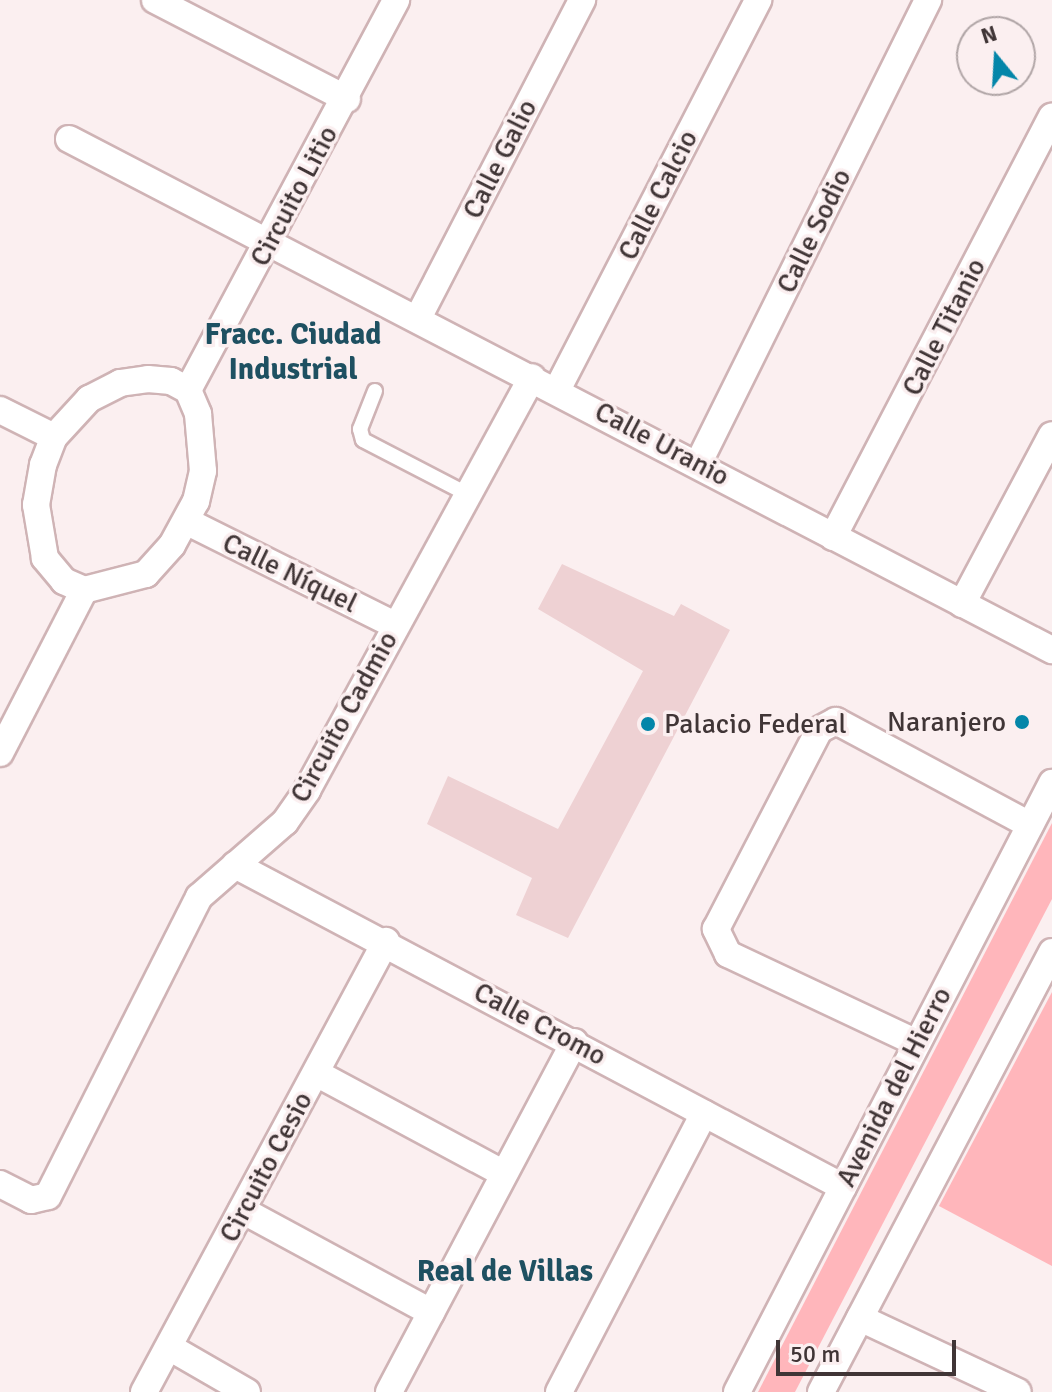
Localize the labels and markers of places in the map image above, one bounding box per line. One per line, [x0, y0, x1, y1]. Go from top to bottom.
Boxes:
place label: Naranjero [887, 705, 1006, 739]
place label: Palacio Federal [664, 707, 847, 741]
marker: Naranjero [1013, 713, 1031, 731]
marker: Palacio Federal [639, 715, 657, 733]

